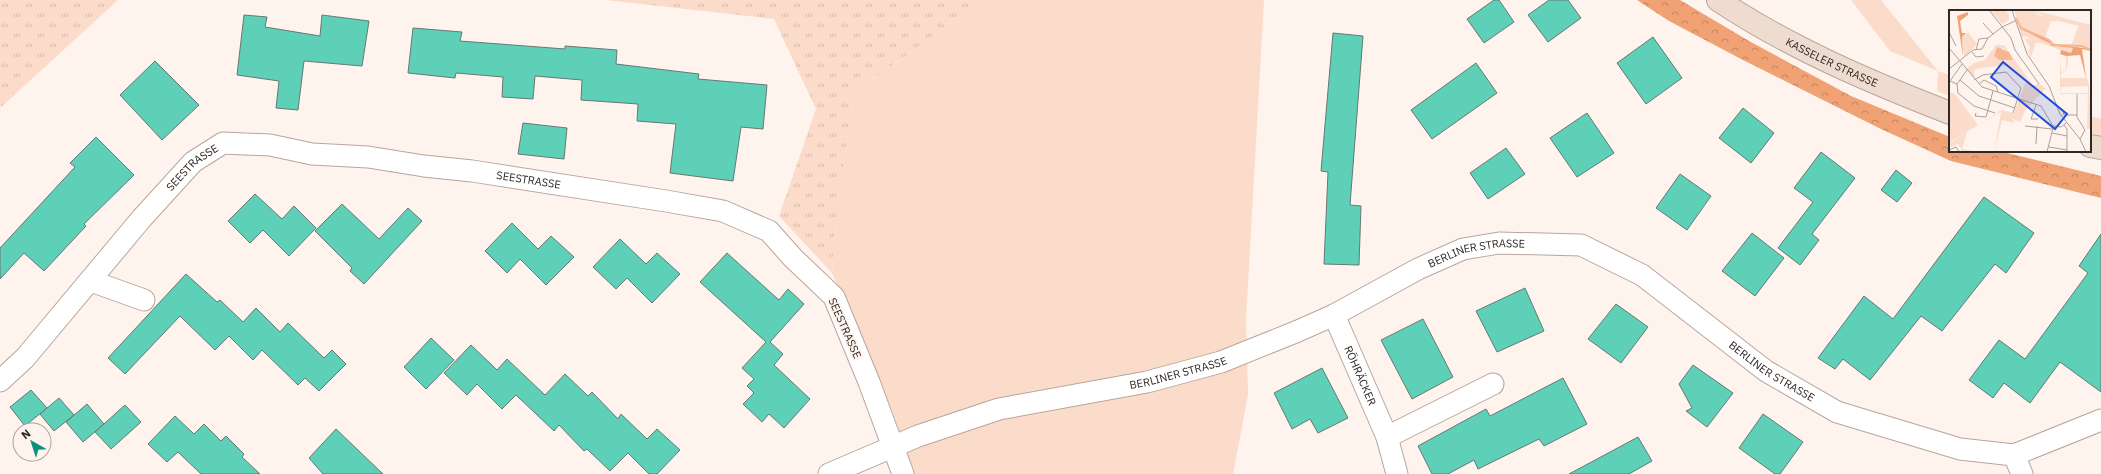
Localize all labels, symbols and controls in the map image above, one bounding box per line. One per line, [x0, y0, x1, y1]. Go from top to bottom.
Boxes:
inset map [1949, 10, 2091, 152]
street label: KASSELER STRASSE [1783, 34, 1880, 90]
street label: SEESTRASSE [163, 141, 221, 194]
street label: SEESTRASSE [495, 168, 562, 192]
street label: BERLINER STRASSE [1426, 236, 1525, 271]
street label: SEESTRASSE [825, 295, 865, 361]
street label: BERLINER STRASSE [1726, 338, 1817, 405]
street label: RÖHRÄCKER [1341, 344, 1379, 408]
street label: BERLINER STRASSE [1128, 353, 1229, 392]
north arrow [12, 422, 52, 462]
text: N [18, 426, 33, 442]

